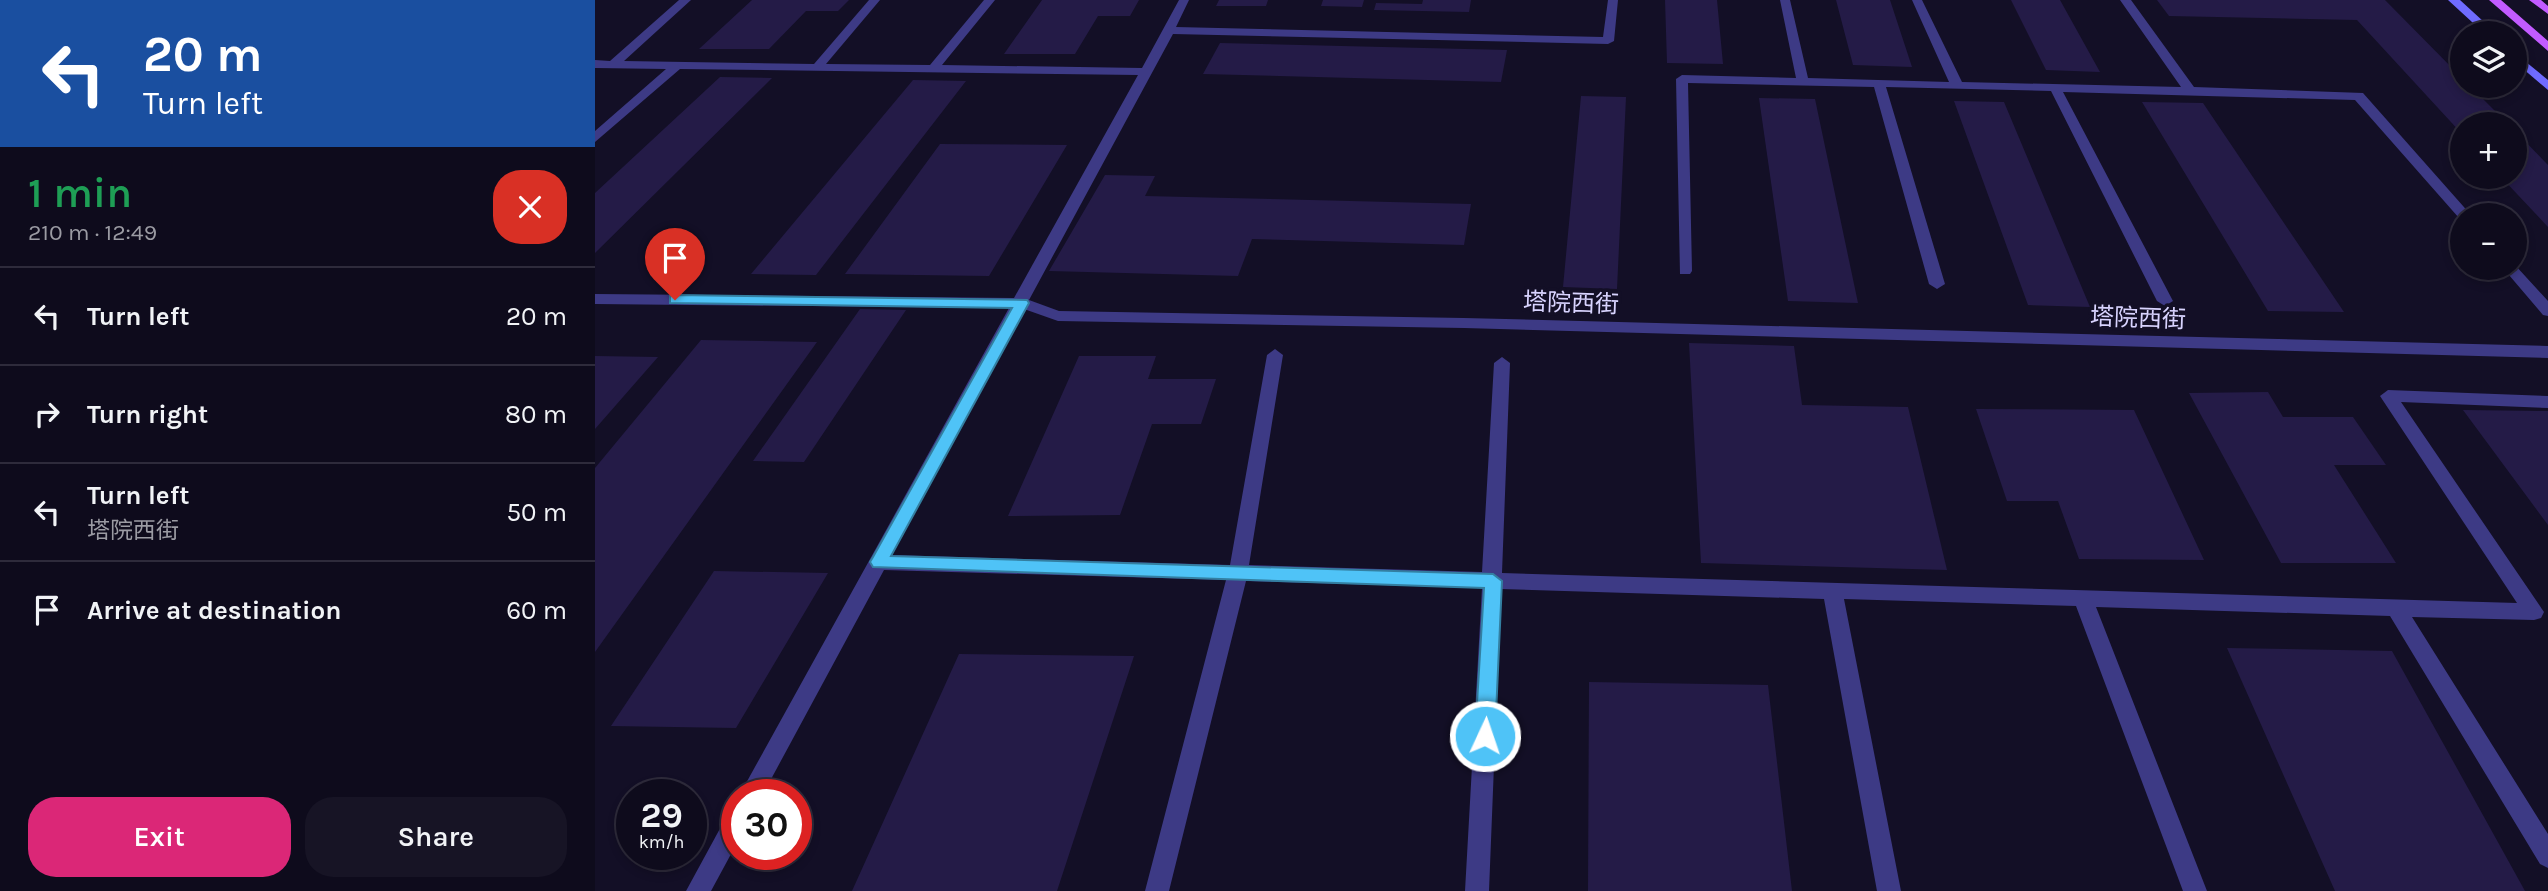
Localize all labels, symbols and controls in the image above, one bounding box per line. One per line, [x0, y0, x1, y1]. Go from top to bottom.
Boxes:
map controls [2450, 21, 2527, 280]
button: layers [2450, 21, 2527, 98]
text: 20 m [143, 26, 263, 83]
icon: left [28, 28, 119, 119]
text: Turn left [143, 85, 263, 122]
button: + [2450, 112, 2527, 189]
text: 1 min [28, 168, 132, 218]
button: close [493, 170, 567, 244]
button: − [2450, 203, 2527, 280]
text: 210 m · 12:49 [28, 219, 157, 246]
pin [645, 228, 705, 300]
icon: arrive [656, 239, 694, 277]
street label: 塔院西街 [1523, 287, 1619, 319]
icon: left [28, 297, 66, 335]
text: Turn left [87, 301, 189, 332]
text: 20 m [506, 301, 567, 332]
street label: 塔院西街 [2090, 302, 2186, 334]
icon: right [28, 395, 66, 433]
text: Turn right [87, 399, 208, 430]
text: 80 m [505, 399, 567, 430]
text: Turn left [87, 480, 189, 511]
icon: left [28, 493, 66, 531]
text: 50 m [506, 497, 567, 528]
text: 塔院西街 [87, 517, 179, 544]
icon: arrive [28, 591, 66, 629]
text: Arrive at destination [87, 595, 341, 626]
text: 60 m [506, 595, 567, 626]
position arrow [1448, 699, 1522, 773]
speed limit sign: 30 [721, 779, 812, 870]
text: 29 [640, 795, 683, 836]
button: Exit [28, 797, 291, 877]
button: Share [305, 797, 567, 877]
text: km/h [639, 831, 684, 853]

